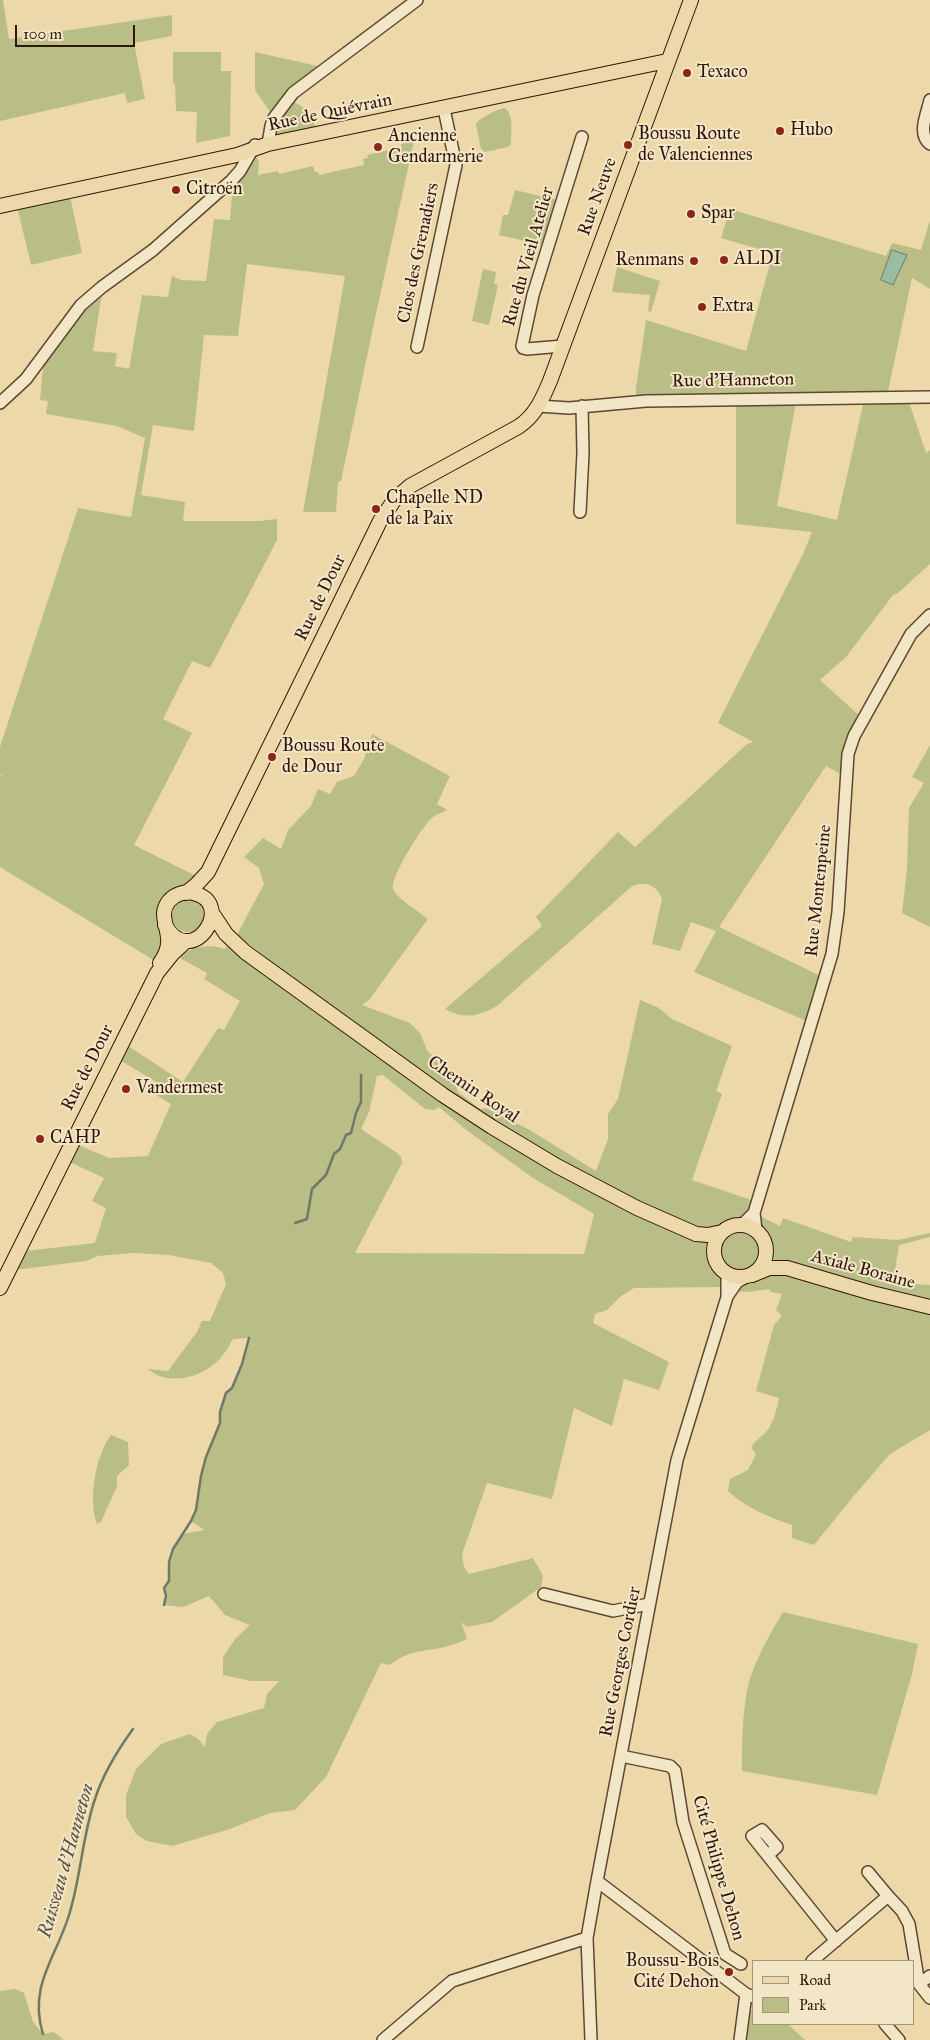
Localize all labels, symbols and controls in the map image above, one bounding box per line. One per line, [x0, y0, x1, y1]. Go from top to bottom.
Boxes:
scale bar [18, 15, 138, 47]
text: 100 m [23, 25, 62, 43]
place label: Texaco [697, 62, 748, 84]
marker: Texaco [681, 67, 693, 79]
street label: Rue de Quiévrain [266, 89, 394, 137]
place label: Hubo [790, 120, 833, 142]
place label: Boussu Route de Valenciennes [638, 124, 753, 166]
marker: Hubo [774, 125, 786, 137]
place label: Ancienne Gendarmerie [388, 126, 483, 168]
marker: Boussu Route de Valenciennes [622, 139, 634, 151]
marker: Ancienne Gendarmerie [372, 141, 384, 153]
street label: Rue Neuve [574, 155, 622, 239]
place label: Citroën [186, 179, 243, 201]
street label: Clos des Grenadiers [394, 181, 444, 325]
marker: Citroën [170, 184, 182, 196]
street label: Rue du Vieil Atelier [499, 185, 559, 329]
place label: Spar [701, 203, 735, 225]
marker: Spar [685, 208, 697, 220]
place label: ALDI [734, 249, 781, 271]
place label: Renmans [615, 250, 684, 272]
marker: ALDI [718, 254, 730, 266]
marker: Renmans [688, 255, 700, 267]
place label: Extra [712, 296, 754, 318]
marker: Extra [696, 301, 708, 313]
street label: Rue d'Hanneton [672, 369, 794, 393]
place label: Chapelle ND de la Paix [386, 488, 483, 530]
marker: Chapelle ND de la Paix [370, 503, 382, 515]
street label: Rue de Dour [291, 551, 351, 645]
place label: Boussu Route de Dour [282, 736, 384, 779]
marker: Boussu Route de Dour [266, 751, 278, 763]
street label: Rue Montenpeine [801, 824, 837, 958]
street label: Rue de Dour [57, 1021, 119, 1115]
street label: Chemin Royal [423, 1051, 523, 1129]
place label: Vandermest [136, 1078, 223, 1100]
marker: Vandermest [120, 1083, 132, 1095]
place label: CAHP [50, 1128, 100, 1150]
marker: CAHP [34, 1133, 46, 1145]
street label: Axiale Boraine [809, 1246, 917, 1294]
street label: Rue Georges Cordier [596, 1585, 646, 1739]
water label: Ruisseau d'Hanneton [34, 1781, 100, 1941]
street label: Cité Philippe Dehon [687, 1793, 749, 1943]
place label: Boussu-Bois Cité Dehon [626, 1951, 719, 1994]
legend [752, 1960, 915, 2025]
marker: Boussu-Bois Cité Dehon [723, 1966, 735, 1978]
text: Road [799, 1971, 831, 1989]
text: Park [799, 1996, 826, 2014]

